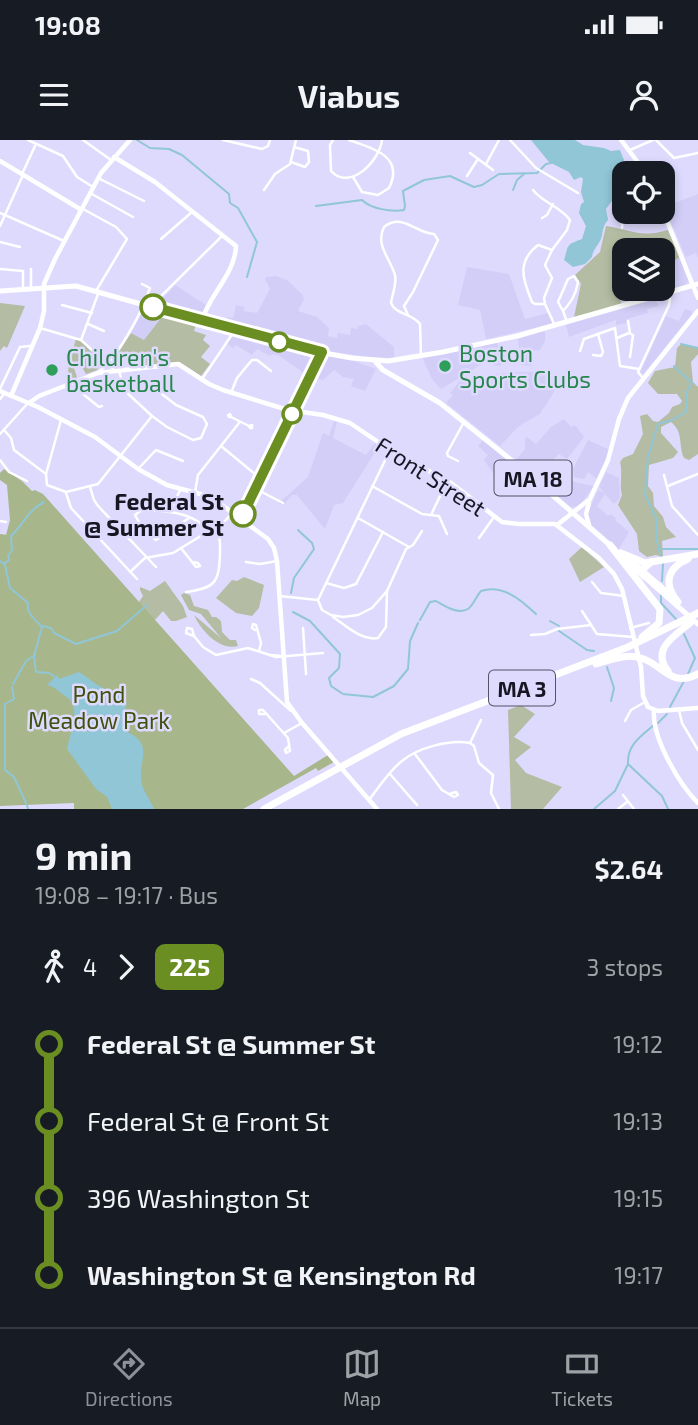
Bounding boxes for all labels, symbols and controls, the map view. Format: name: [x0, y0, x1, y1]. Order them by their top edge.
text: 19:08: [35, 9, 101, 40]
icon: menu: [35, 76, 73, 114]
text: Viabus: [298, 76, 400, 114]
icon: person: [625, 76, 663, 114]
map controls: [612, 161, 675, 301]
button: locate: [612, 161, 675, 224]
button: layers: [612, 238, 675, 301]
unlabelled marker: [140, 294, 166, 320]
unlabelled marker: [269, 332, 289, 352]
place label: Boston Sports Clubs: [459, 339, 591, 393]
place label: Children's basketball: [66, 343, 175, 397]
marker: Boston Sports Clubs: [437, 358, 453, 374]
marker: Children's basketball: [44, 362, 60, 378]
unlabelled marker: [282, 404, 302, 424]
street label: Front Street: [371, 430, 491, 522]
road number: MA 18: [494, 460, 572, 496]
place label: Federal St @ Summer St: [84, 487, 224, 541]
marker: Federal St @ Summer St: [230, 501, 256, 527]
road number: MA 3: [489, 670, 555, 706]
park label: Pond Meadow Park: [28, 680, 170, 734]
text: 9 min: [35, 832, 132, 878]
text: $2.64: [595, 853, 663, 884]
text: 19:08 – 19:17 · Bus: [35, 881, 218, 909]
icon: walk: [35, 948, 73, 986]
icon: forward: [107, 948, 145, 986]
text: 225: [169, 952, 210, 981]
text: 4: [83, 953, 97, 981]
text: 3 stops: [587, 953, 663, 981]
text: Federal St @ Summer St: [87, 1028, 375, 1059]
text: 19:12: [613, 1030, 663, 1058]
text: Federal St @ Front St: [87, 1105, 329, 1136]
text: 19:13: [613, 1107, 663, 1135]
text: 396 Washington St: [87, 1182, 310, 1213]
text: 19:15: [614, 1184, 663, 1212]
text: Washington St @ Kensington Rd: [87, 1259, 476, 1290]
text: 19:17: [614, 1261, 663, 1289]
tab: Directions: [85, 1345, 173, 1410]
tab: Map: [343, 1345, 381, 1410]
tab: Tickets: [551, 1345, 613, 1410]

